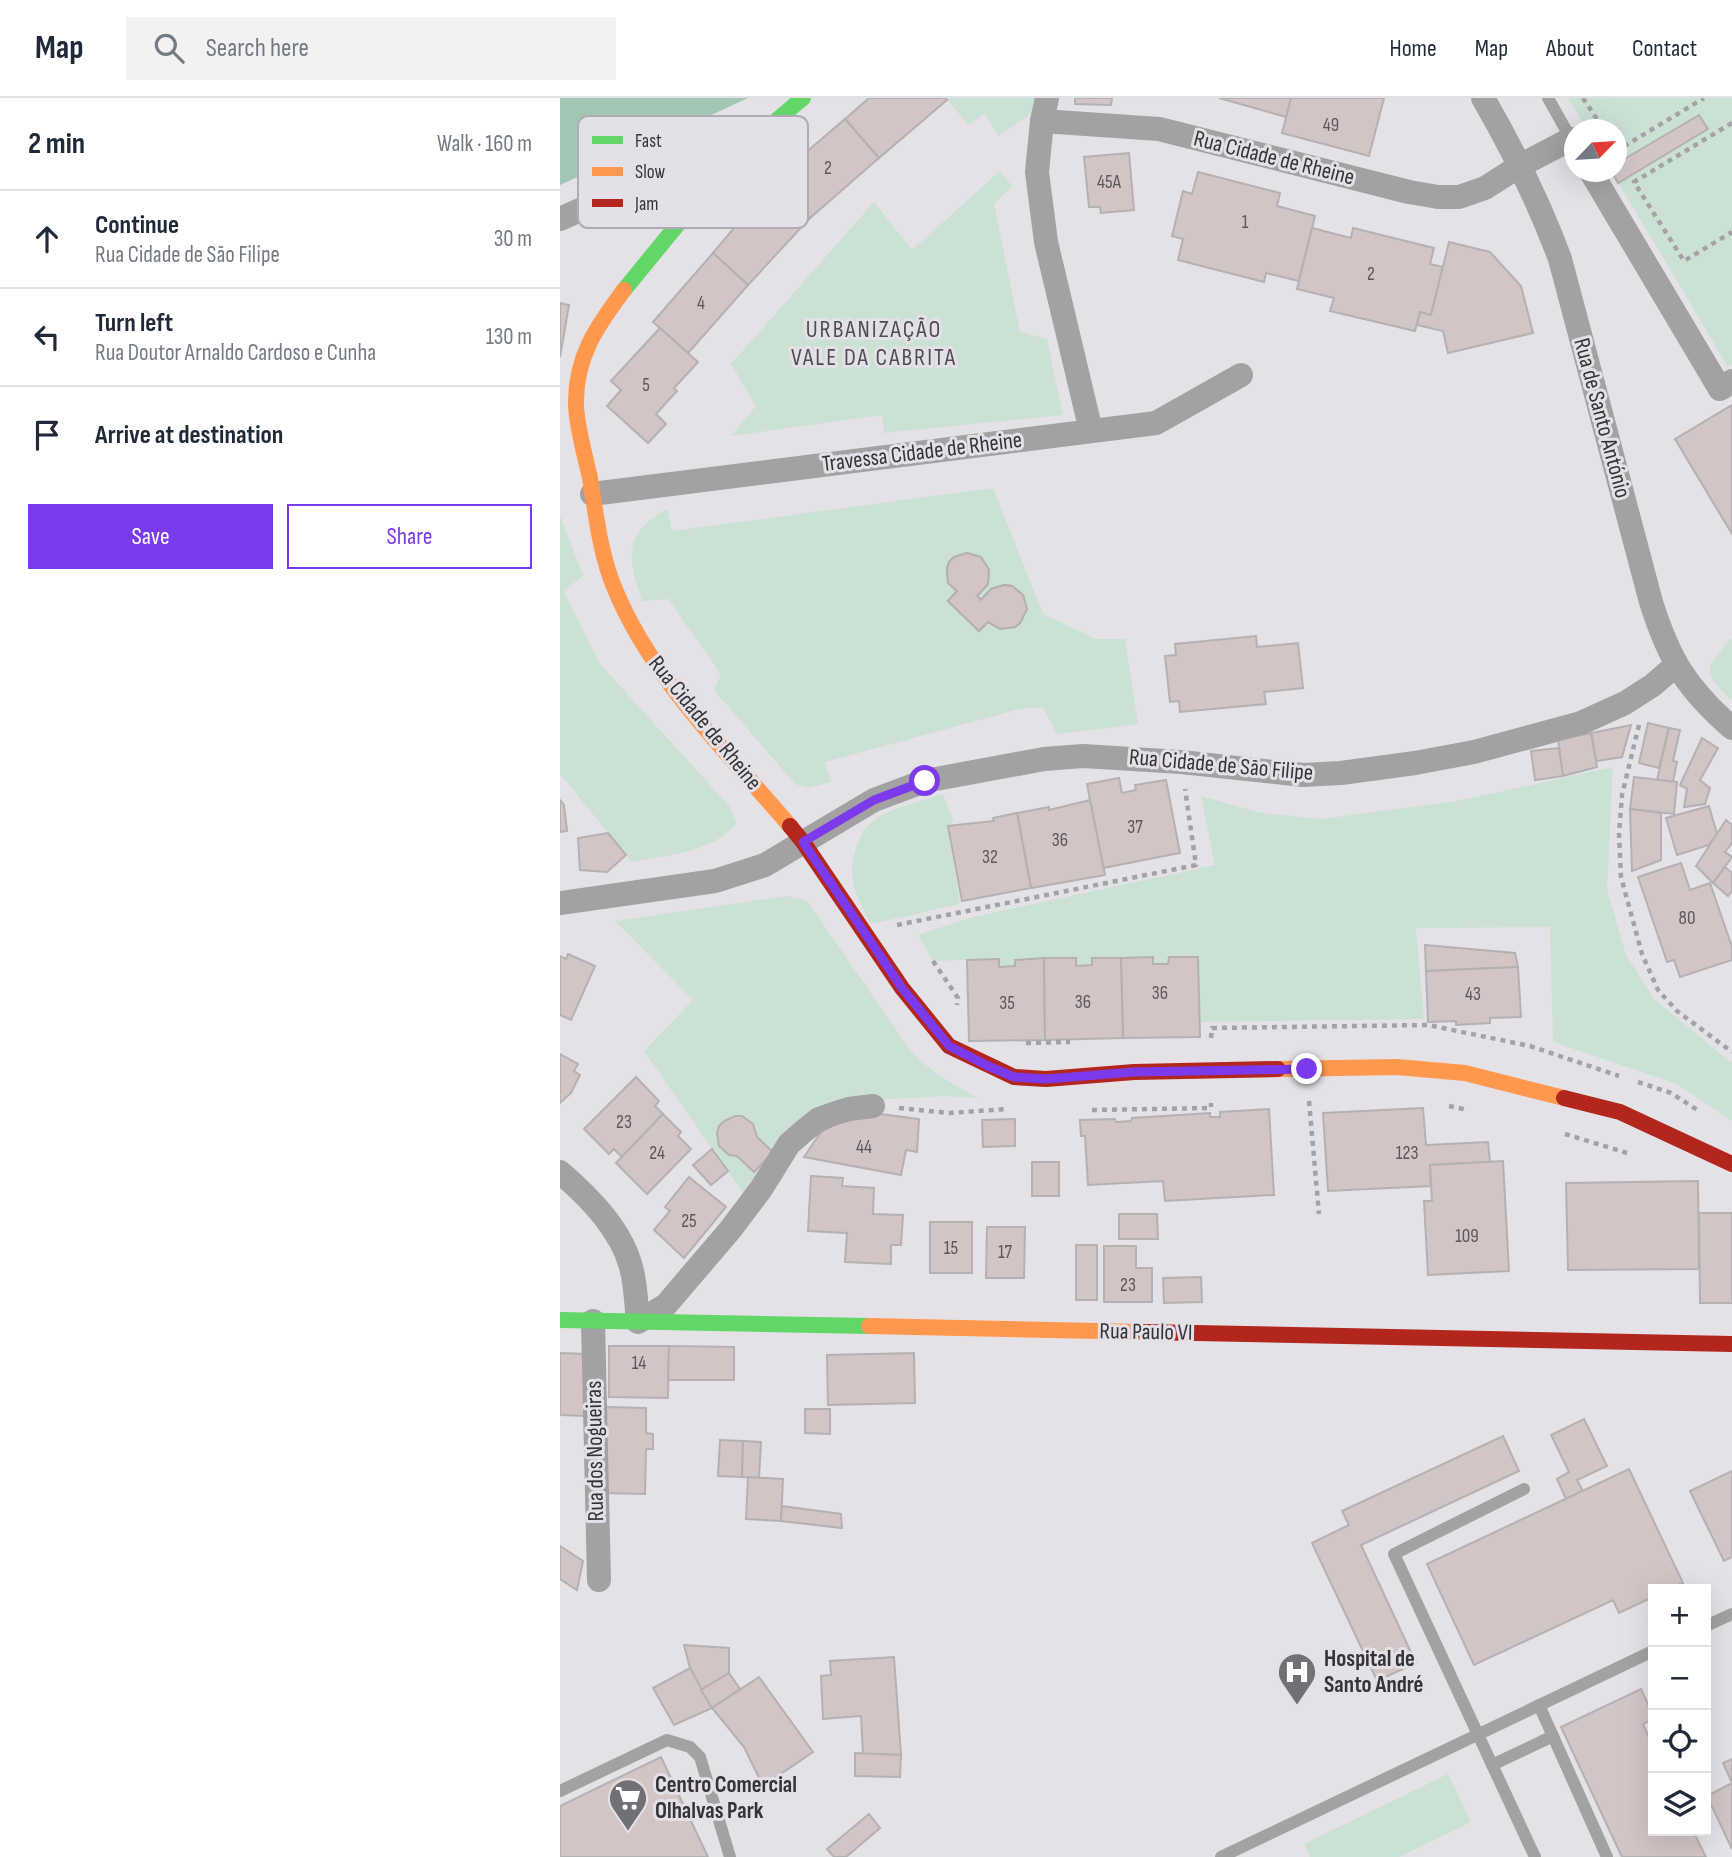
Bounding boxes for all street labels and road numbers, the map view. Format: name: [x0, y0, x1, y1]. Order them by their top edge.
street label: Rua Cidade de Rheine: [1191, 124, 1357, 192]
street label: Rua de Santo António: [1567, 335, 1637, 501]
street label: Travessa Cidade de Rheine: [820, 426, 1024, 478]
street label: Rua Cidade de Rheine: [642, 650, 768, 796]
street label: Rua Cidade de São Filipe: [1128, 743, 1314, 787]
street label: Rua Paulo VI: [1099, 1317, 1193, 1347]
street label: Rua dos Nogueiras: [580, 1380, 610, 1522]

